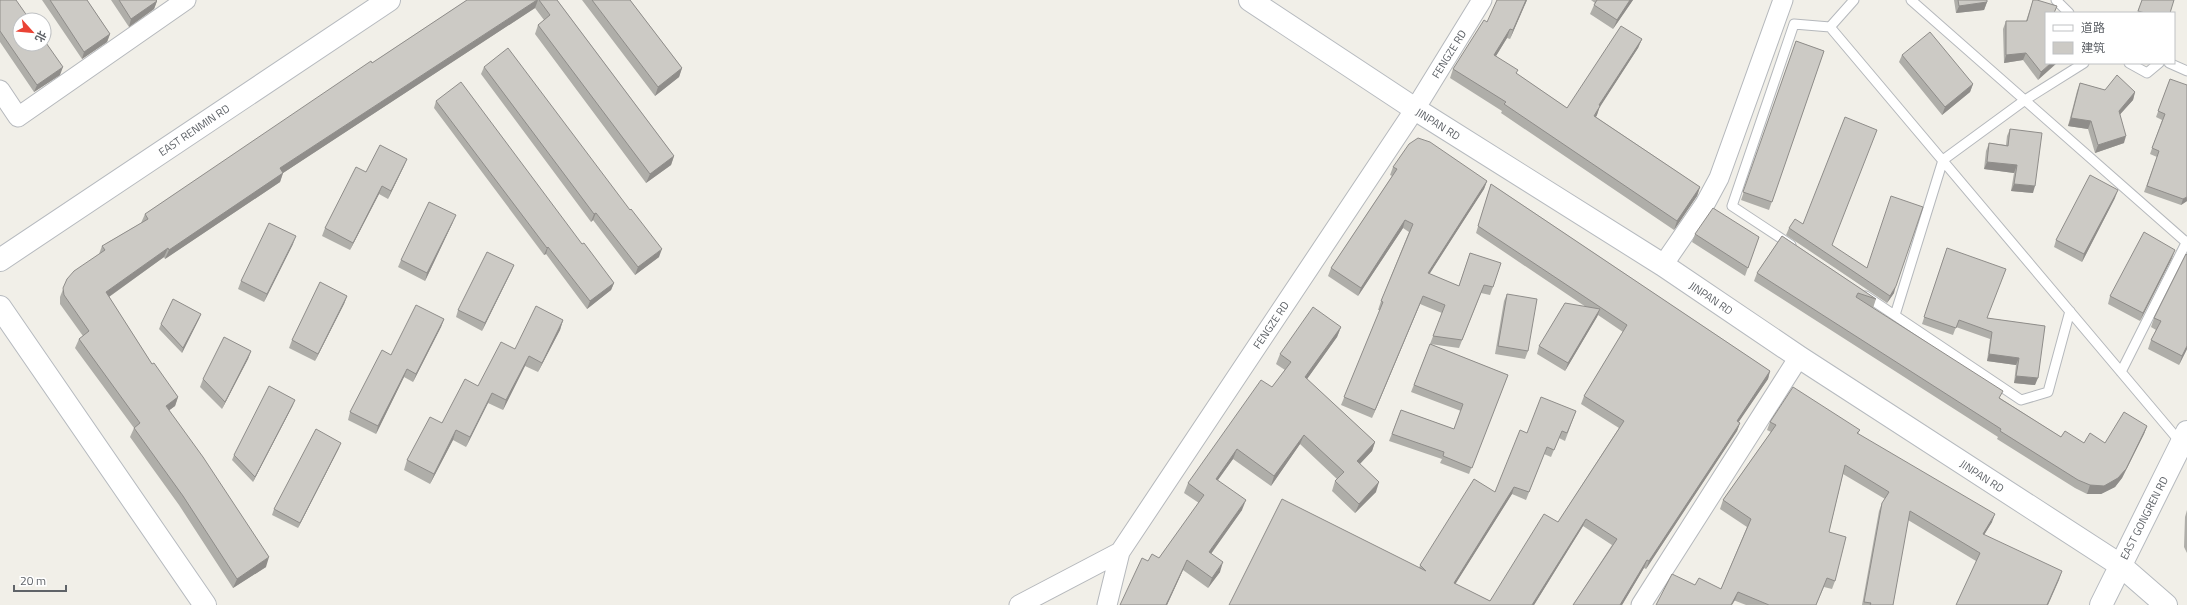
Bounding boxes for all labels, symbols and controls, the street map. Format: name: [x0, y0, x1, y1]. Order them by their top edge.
north arrow: [12, 12, 52, 52]
legend: [2045, 12, 2175, 64]
text: 道路: [2081, 18, 2105, 37]
street label: FENGZE RD: [1428, 27, 1470, 81]
text: 北: [31, 28, 51, 45]
text: 建筑: [2081, 38, 2105, 57]
street label: EAST RENMIN RD: [155, 100, 233, 160]
street label: JINPAN RD: [1413, 104, 1463, 144]
street label: JINPAN RD: [1686, 277, 1736, 319]
street label: FENGZE RD: [1249, 298, 1293, 352]
street label: JINPAN RD: [1957, 456, 2007, 496]
street label: EAST GONGREN RD: [2116, 474, 2172, 562]
scale bar: [14, 567, 66, 593]
text: 20 m: [20, 571, 46, 590]

